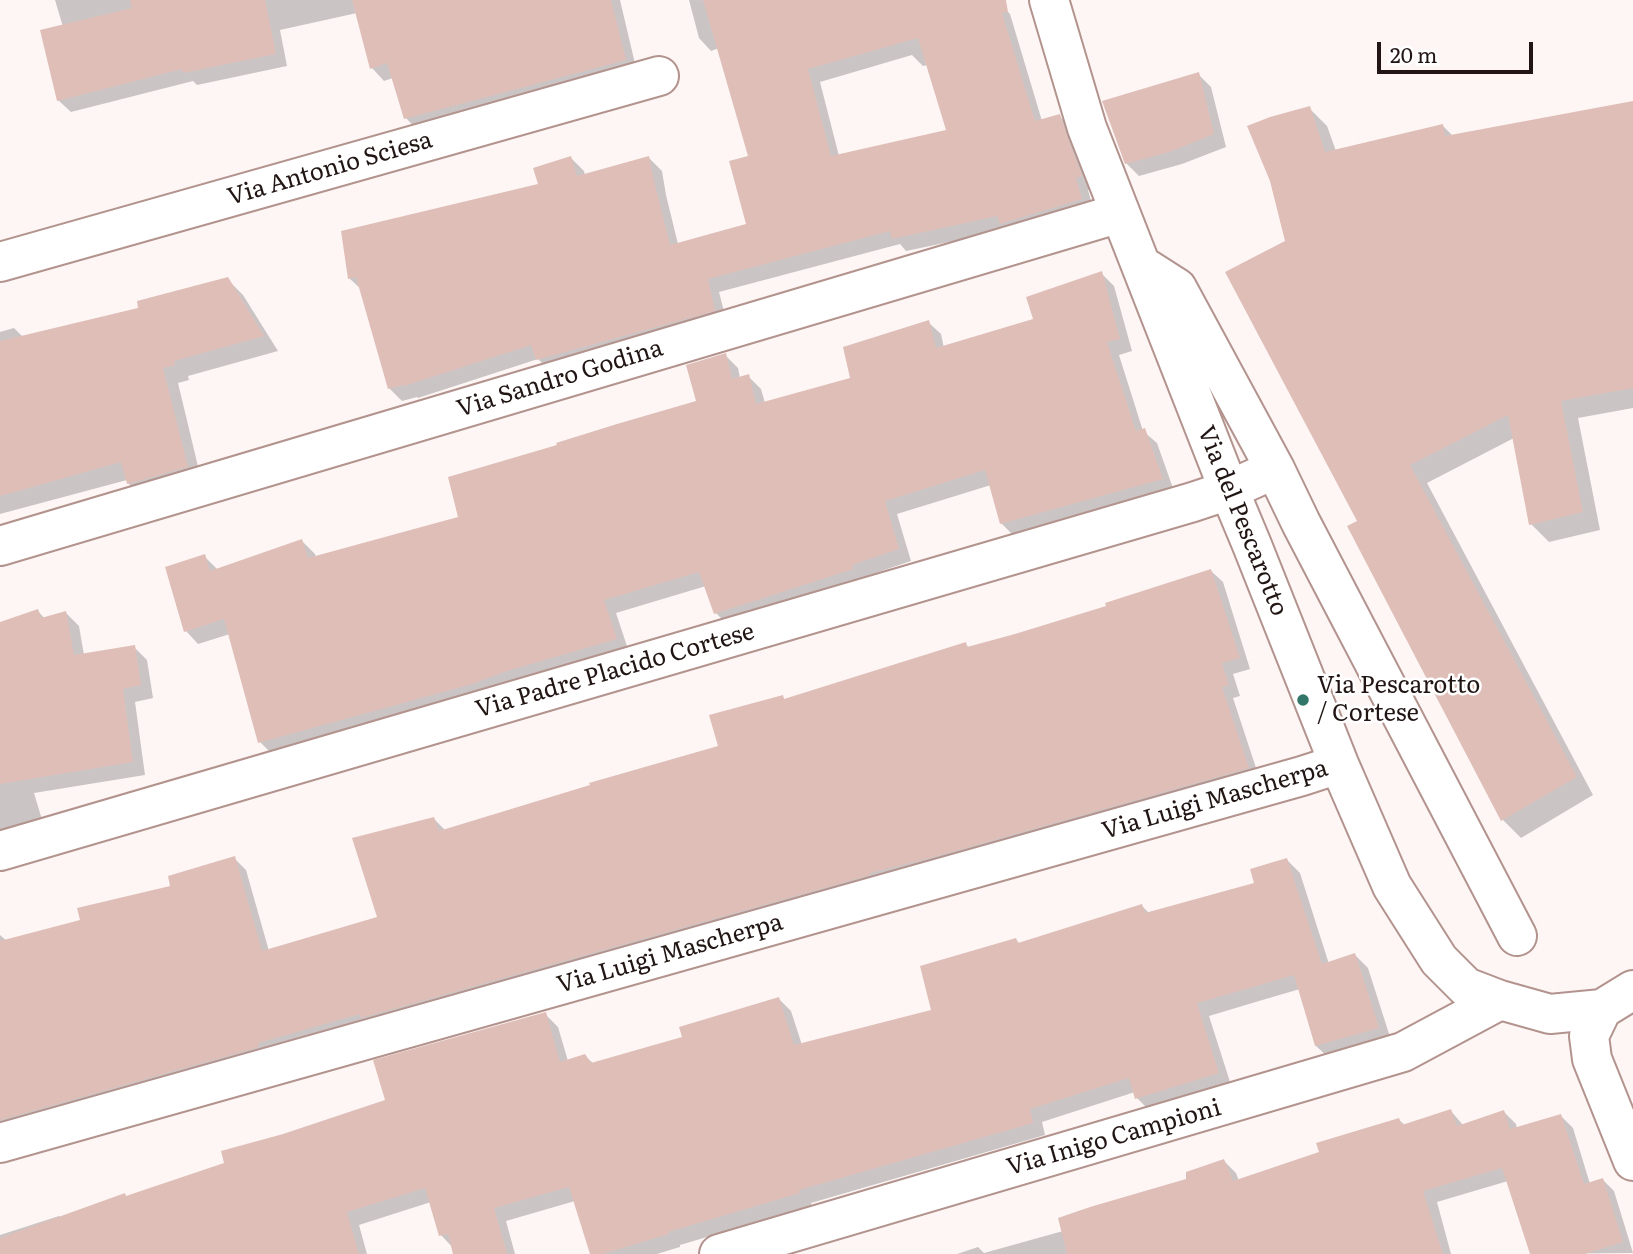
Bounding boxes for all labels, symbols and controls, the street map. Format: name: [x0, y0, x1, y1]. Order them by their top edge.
scale bar: [1381, 28, 1537, 72]
text: 20 m: [1390, 38, 1437, 69]
street label: Via Antonio Sciesa: [224, 126, 436, 212]
street label: Via Sandro Godina: [454, 334, 666, 424]
street label: Via del Pescarotto: [1191, 422, 1293, 620]
street label: Via Padre Placido Cortese: [472, 617, 758, 725]
place label: Via Pescarotto / Cortese: [1317, 672, 1480, 728]
marker: Via Pescarotto / Cortese: [1295, 692, 1311, 708]
street label: Via Luigi Mascherpa: [1099, 754, 1331, 846]
street label: Via Luigi Mascherpa: [554, 908, 786, 1000]
street label: Via Inigo Campioni: [1004, 1094, 1224, 1182]

